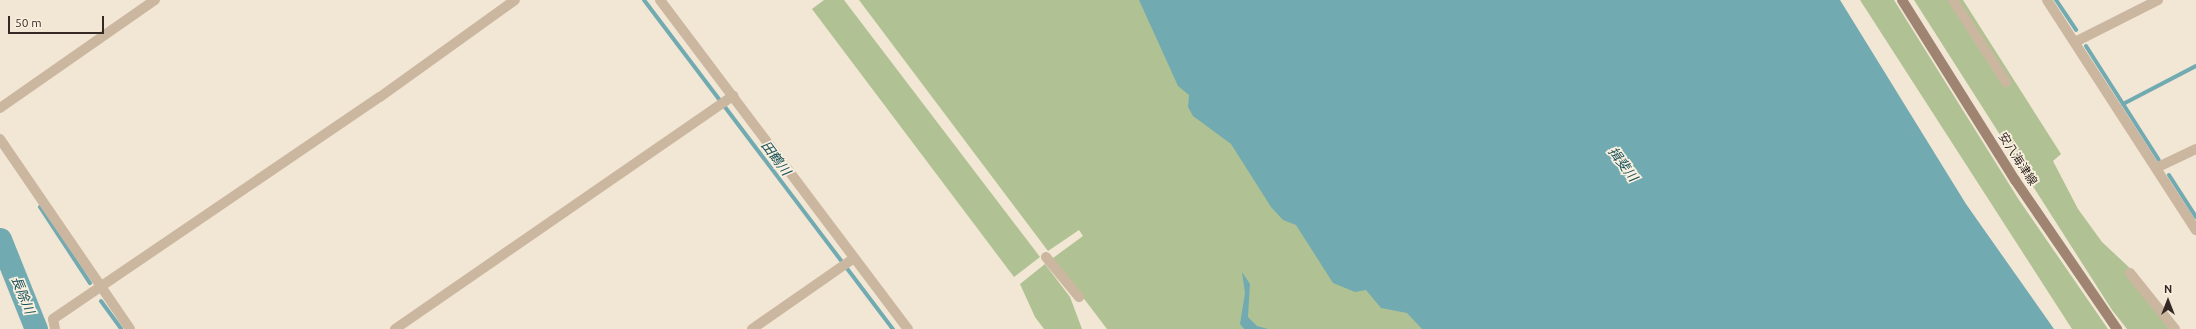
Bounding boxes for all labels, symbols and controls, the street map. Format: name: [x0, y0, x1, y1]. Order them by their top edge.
scale bar: [10, 8, 106, 34]
text: 50 m: [15, 16, 42, 29]
street label: 安八海津線: [1996, 130, 2040, 188]
water label: 田鶴川: [758, 138, 794, 178]
water label: 揖斐川: [1605, 144, 1641, 184]
water label: 長除川: [8, 274, 38, 316]
north arrow: [2148, 281, 2188, 321]
text: N: [2164, 283, 2172, 295]

